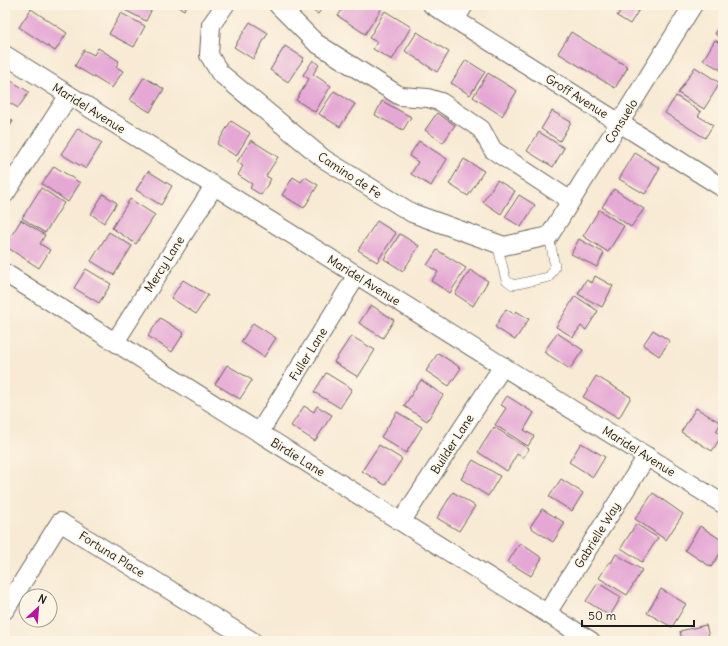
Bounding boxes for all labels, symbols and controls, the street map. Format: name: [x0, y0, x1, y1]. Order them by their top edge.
street label: Groff Avenue: [543, 71, 611, 121]
street label: Maridel Avenue: [50, 80, 128, 136]
street label: Consuelo: [601, 96, 641, 146]
street label: Camino de Fe: [315, 149, 385, 201]
street label: Mercy Lane: [141, 233, 187, 295]
street label: Maridel Avenue: [325, 252, 403, 308]
street label: Fuller Lane: [286, 325, 330, 383]
street label: Builder Lane: [427, 411, 477, 477]
street label: Maridel Avenue: [600, 423, 678, 479]
street label: Birdie Lane: [268, 434, 328, 480]
street label: Gabrielle Way: [571, 499, 623, 571]
street label: Fortuna Place: [76, 528, 148, 580]
north arrow: [18, 588, 58, 628]
text: N: [36, 591, 49, 607]
scale bar: [582, 602, 694, 628]
text: 50 m: [588, 608, 617, 623]

